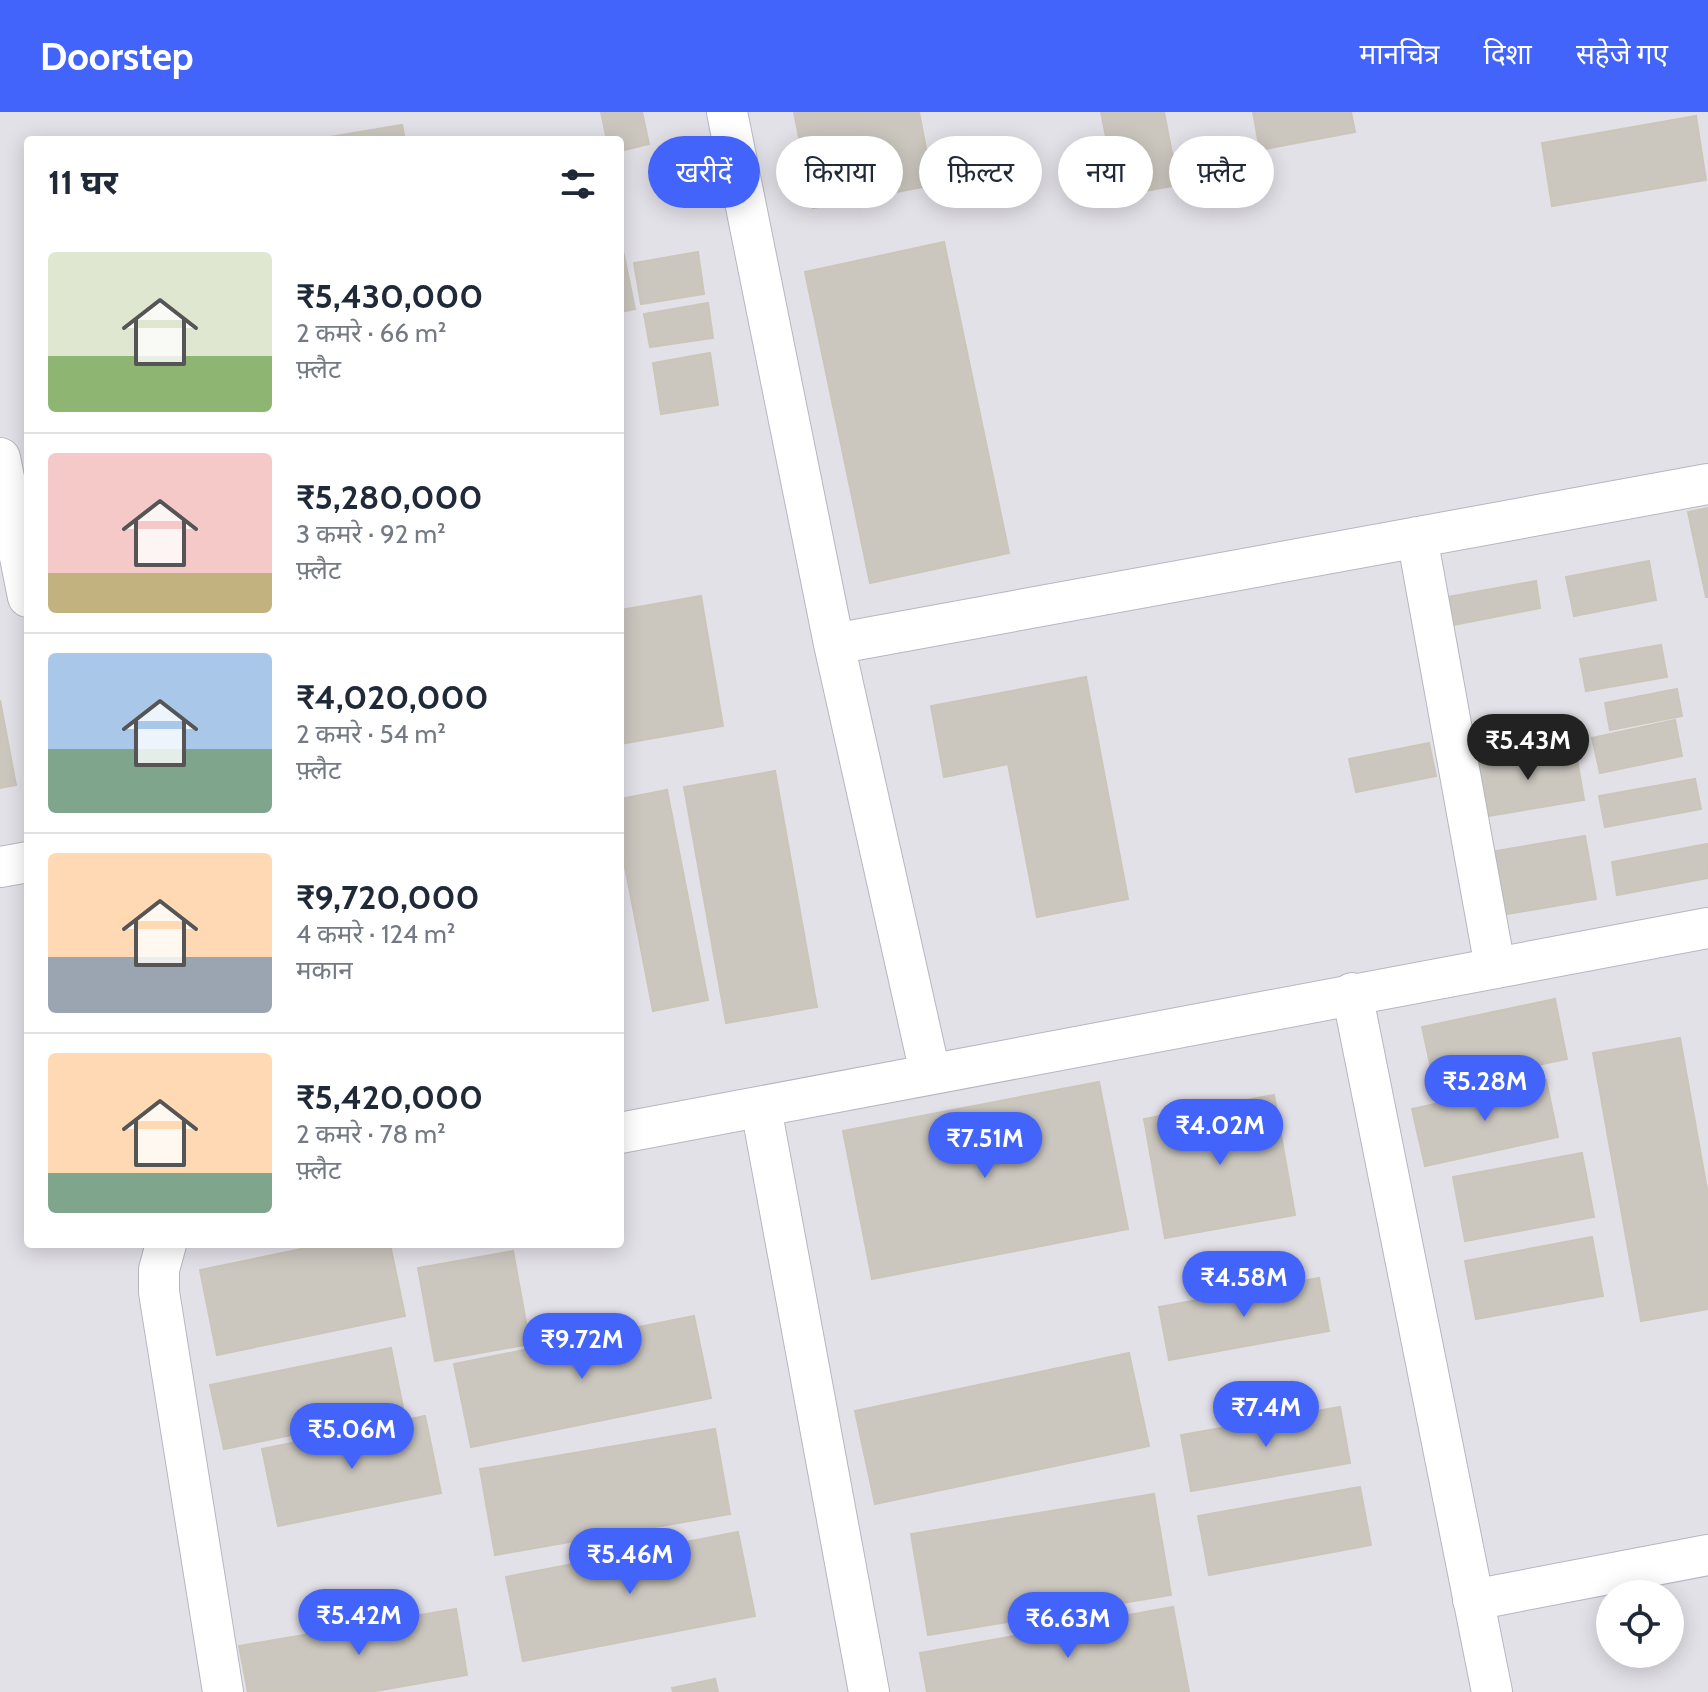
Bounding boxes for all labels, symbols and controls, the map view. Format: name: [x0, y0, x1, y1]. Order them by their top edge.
text: Doorstep: [40, 33, 193, 80]
text: मानचित्र: [1359, 37, 1439, 71]
text: दिशा: [1483, 37, 1532, 71]
text: सहेजे गए: [1576, 37, 1668, 71]
chip: खरीदें: [648, 136, 760, 208]
chip: किराया: [776, 136, 903, 208]
chip: फ़िल्टर: [919, 136, 1042, 208]
chip: नया: [1058, 136, 1153, 208]
chip: फ़्लैट: [1169, 136, 1274, 208]
text: 11 घर: [48, 161, 118, 203]
icon: filters: [556, 162, 600, 206]
text: ₹5,430,000: [296, 275, 483, 317]
icon: home: [112, 284, 208, 380]
text: 2 कमरे · 66 m²: [296, 317, 446, 349]
text: फ़्लैट: [296, 353, 341, 385]
text: ₹5,280,000: [296, 476, 482, 518]
icon: home: [112, 485, 208, 581]
text: 3 कमरे · 92 m²: [296, 518, 446, 550]
text: फ़्लैट: [296, 554, 341, 586]
text: ₹4,020,000: [296, 676, 488, 718]
icon: home: [112, 685, 208, 781]
pin: ₹5.43M: [1463, 714, 1593, 782]
text: 2 कमरे · 54 m²: [296, 718, 446, 750]
text: ₹5.43M: [1485, 724, 1571, 756]
text: फ़्लैट: [296, 754, 341, 786]
text: ₹9,720,000: [296, 876, 480, 918]
icon: home: [112, 885, 208, 981]
text: 4 कमरे · 124 m²: [296, 918, 455, 950]
text: मकान: [296, 954, 353, 986]
pin: ₹5.28M: [1420, 1055, 1550, 1123]
text: ₹5.28M: [1442, 1065, 1528, 1097]
text: ₹5,420,000: [296, 1076, 483, 1118]
icon: home: [112, 1085, 208, 1181]
pin: ₹4.02M: [1155, 1099, 1285, 1167]
text: ₹4.02M: [1175, 1109, 1265, 1141]
pin: ₹7.51M: [920, 1112, 1050, 1180]
text: 2 कमरे · 78 m²: [296, 1118, 446, 1150]
text: ₹7.51M: [946, 1122, 1024, 1154]
text: फ़्लैट: [296, 1154, 341, 1186]
pin: ₹4.58M: [1179, 1251, 1309, 1319]
text: ₹4.58M: [1200, 1261, 1288, 1293]
pin: ₹9.72M: [517, 1313, 647, 1381]
text: ₹9.72M: [541, 1323, 623, 1355]
pin: ₹7.4M: [1210, 1381, 1322, 1449]
text: ₹7.4M: [1231, 1391, 1301, 1423]
pin: ₹5.06M: [287, 1403, 417, 1471]
text: ₹5.06M: [308, 1413, 396, 1445]
pin: ₹5.46M: [565, 1528, 695, 1596]
text: ₹5.46M: [587, 1538, 673, 1570]
map controls: [1596, 1580, 1684, 1668]
button: locate: [1596, 1580, 1684, 1668]
pin: ₹5.42M: [294, 1589, 424, 1657]
pin: ₹6.63M: [1003, 1592, 1133, 1660]
text: ₹5.42M: [316, 1599, 402, 1631]
text: ₹6.63M: [1026, 1602, 1110, 1634]

